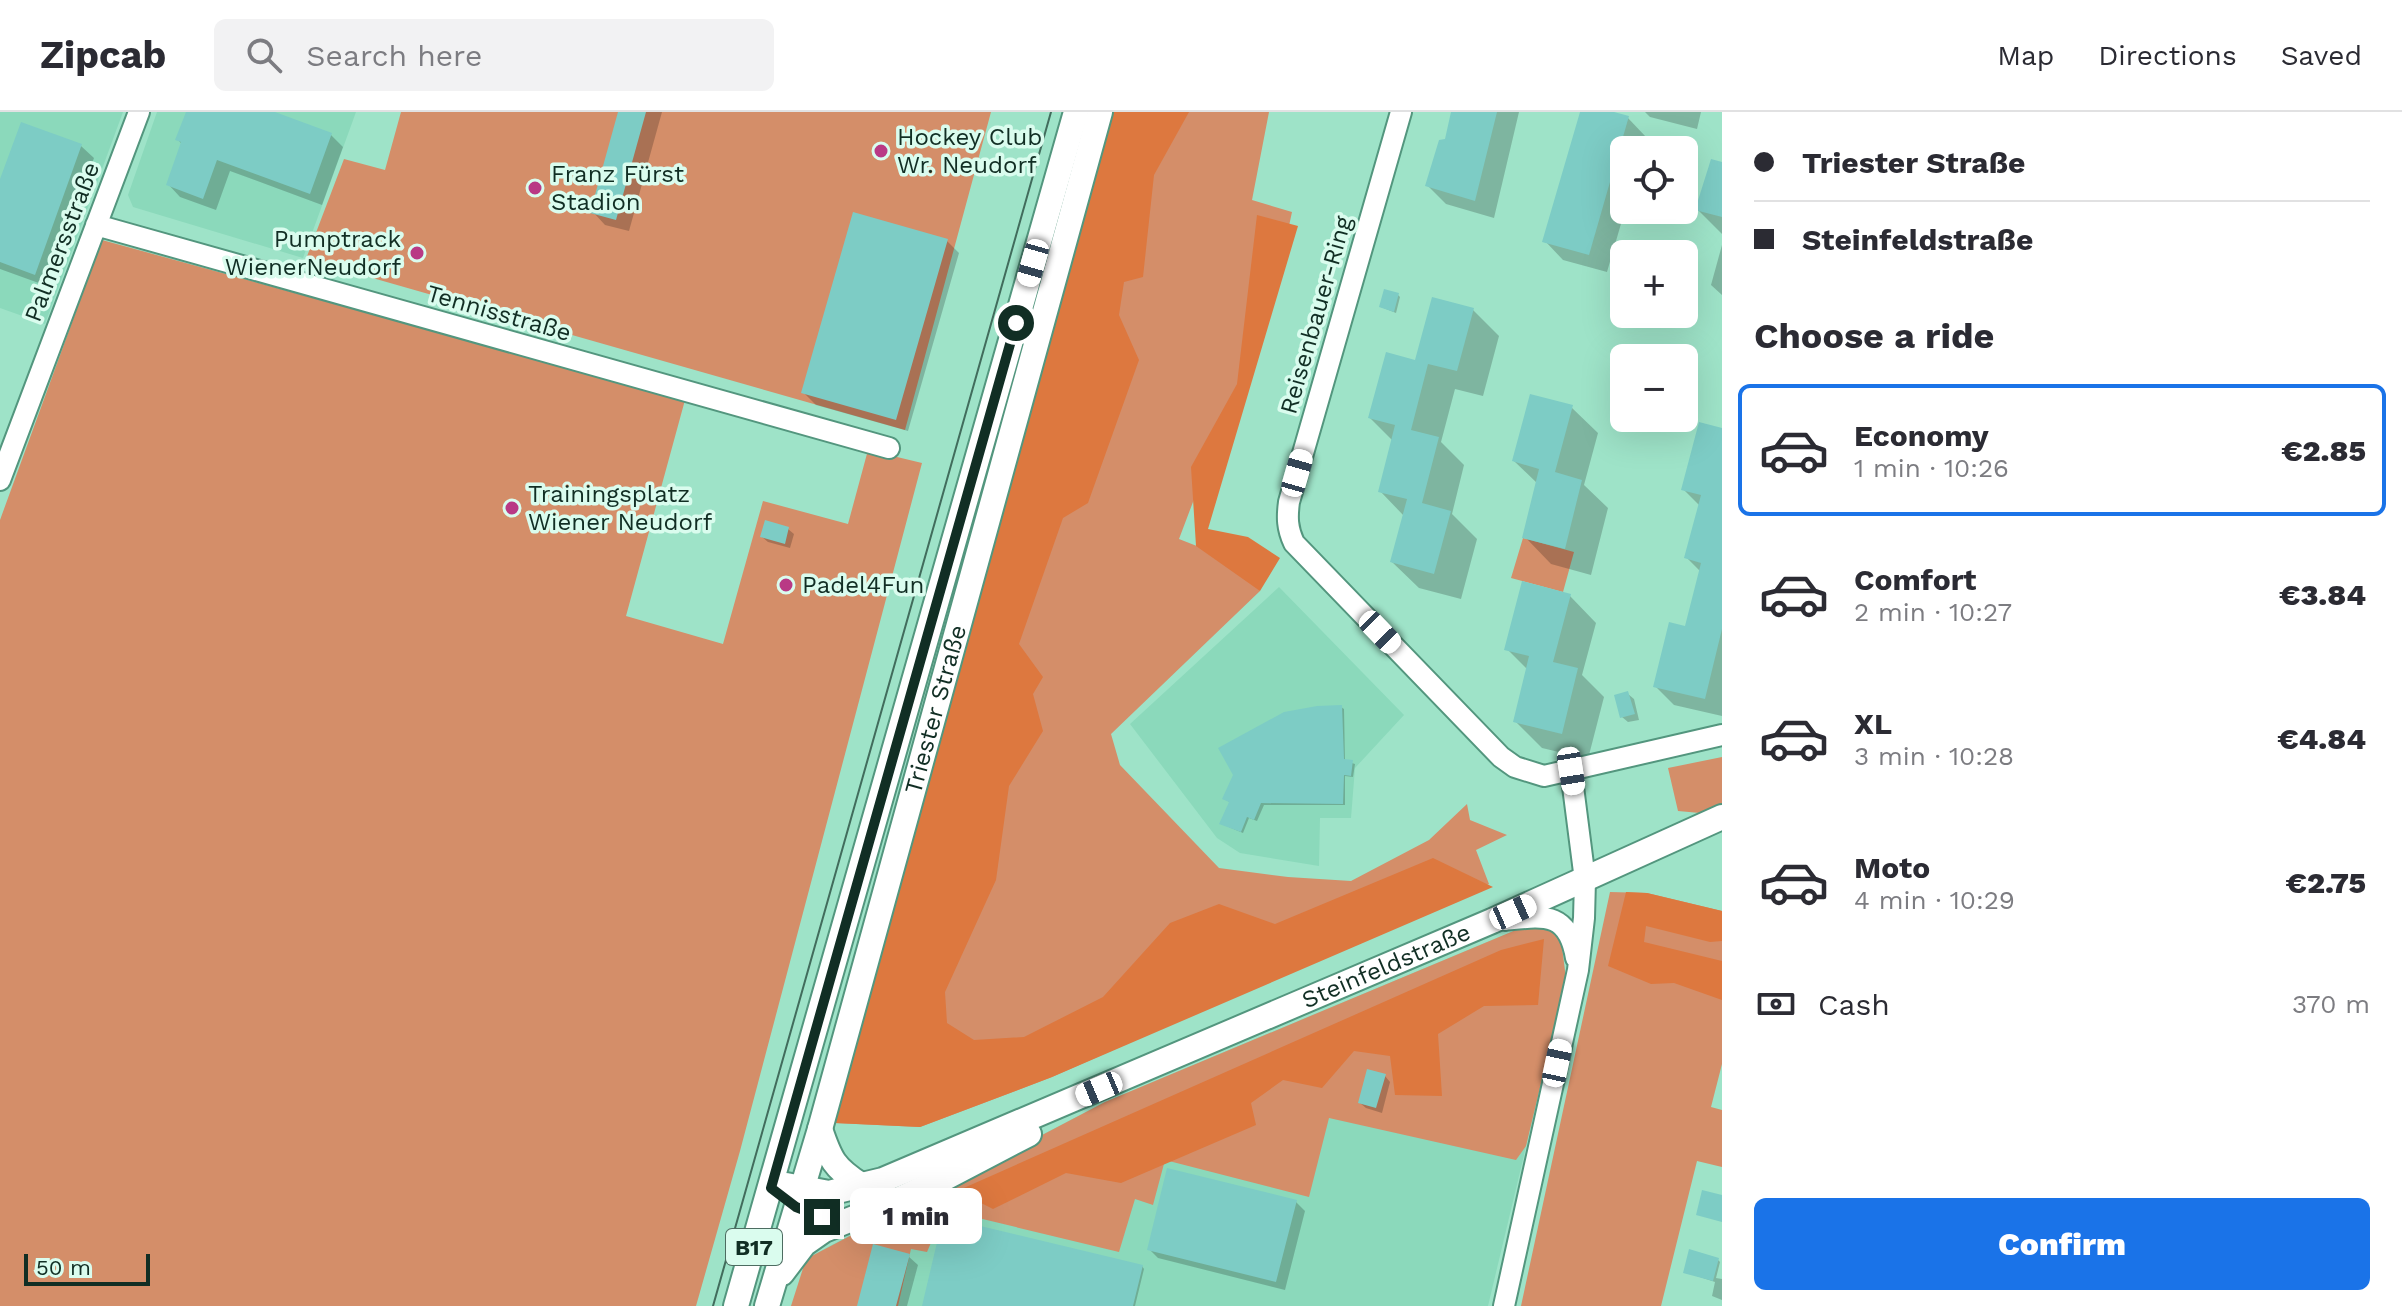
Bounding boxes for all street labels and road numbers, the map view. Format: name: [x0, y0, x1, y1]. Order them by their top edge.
street label: Palmersstraße: [19, 158, 105, 326]
street label: Reisenbauer-Ring: [1274, 213, 1358, 417]
street label: Tennisstraße: [424, 279, 574, 347]
street label: Triester Straße: [899, 622, 972, 797]
street label: Steinfeldstraße: [1298, 918, 1475, 1014]
road number: B17: [726, 1229, 782, 1265]

